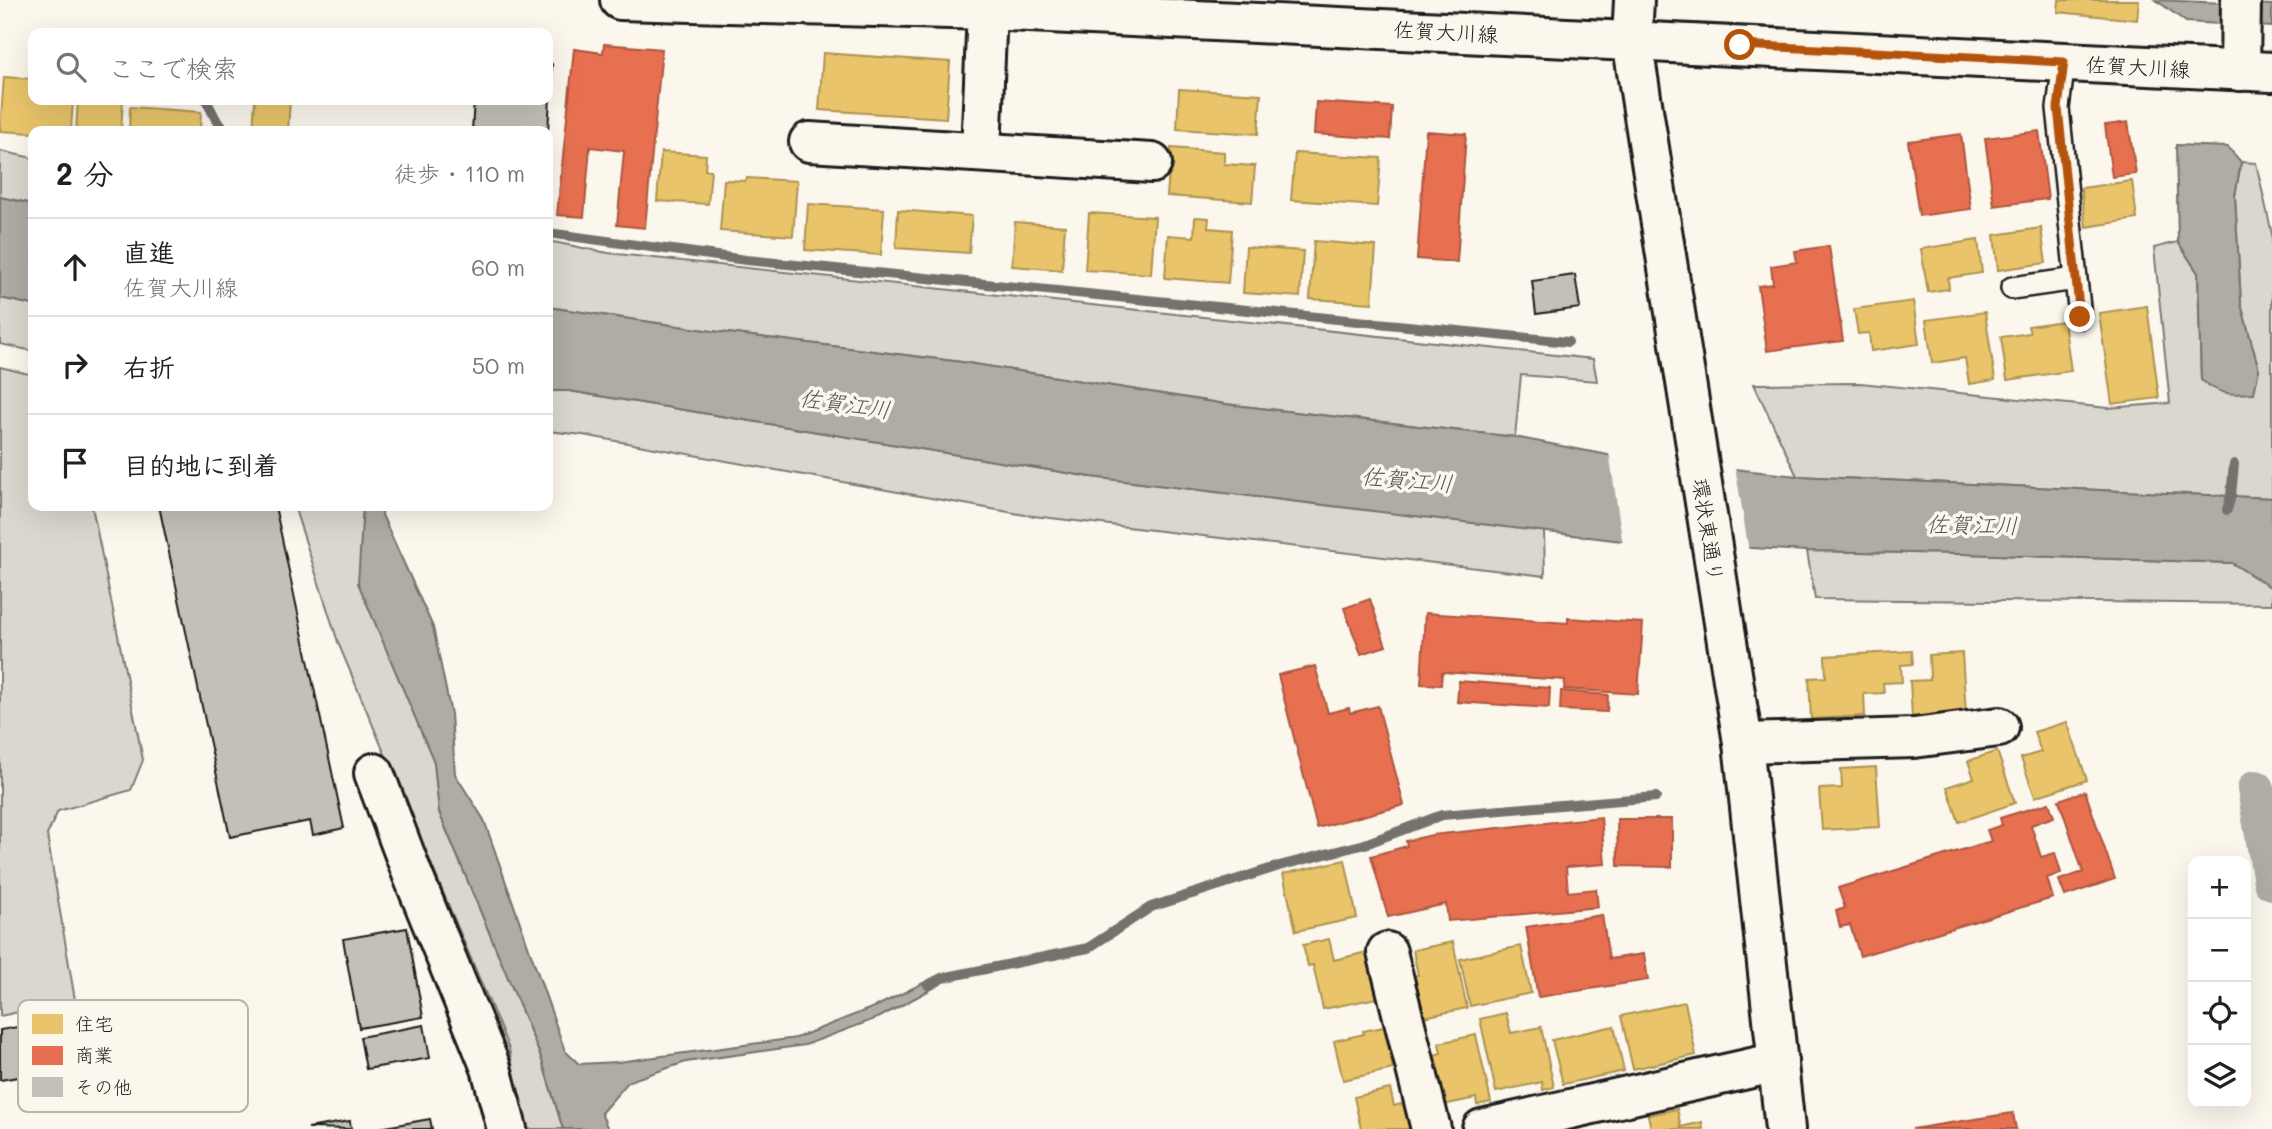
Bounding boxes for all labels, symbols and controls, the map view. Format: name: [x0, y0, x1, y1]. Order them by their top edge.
street label: 佐賀大川線: [1393, 15, 1499, 47]
search box: [28, 28, 553, 105]
route start: [1724, 29, 1755, 60]
icon: search: [52, 48, 90, 86]
street label: 佐賀大川線: [2085, 50, 2191, 82]
text: ここで検索: [108, 51, 238, 85]
text: 2 分: [56, 153, 114, 193]
text: 徒歩 · 110 m: [394, 158, 525, 188]
text: 直進: [123, 235, 175, 269]
icon: ahead: [56, 248, 94, 286]
text: 60 m: [471, 252, 525, 282]
text: 佐賀大川線: [123, 272, 238, 302]
route end: [2064, 301, 2095, 332]
icon: right: [56, 346, 94, 384]
text: 右折: [123, 350, 175, 384]
text: 50 m: [472, 350, 525, 380]
water label: 佐賀江川: [797, 382, 893, 424]
icon: arrive: [56, 444, 94, 482]
text: 目的地に到着: [123, 448, 279, 482]
water label: 佐賀江川: [1360, 460, 1454, 498]
street label: 環状東通り: [1687, 476, 1731, 584]
water label: 佐賀江川: [1926, 508, 2018, 540]
map controls: [2188, 856, 2251, 1108]
button: +: [2188, 856, 2251, 919]
button: −: [2188, 919, 2251, 982]
button: locate: [2188, 982, 2251, 1045]
legend: [18, 1000, 248, 1112]
text: 住宅: [75, 1011, 113, 1036]
text: 商業: [75, 1042, 113, 1067]
button: layers: [2188, 1045, 2251, 1108]
text: その他: [75, 1074, 132, 1099]

